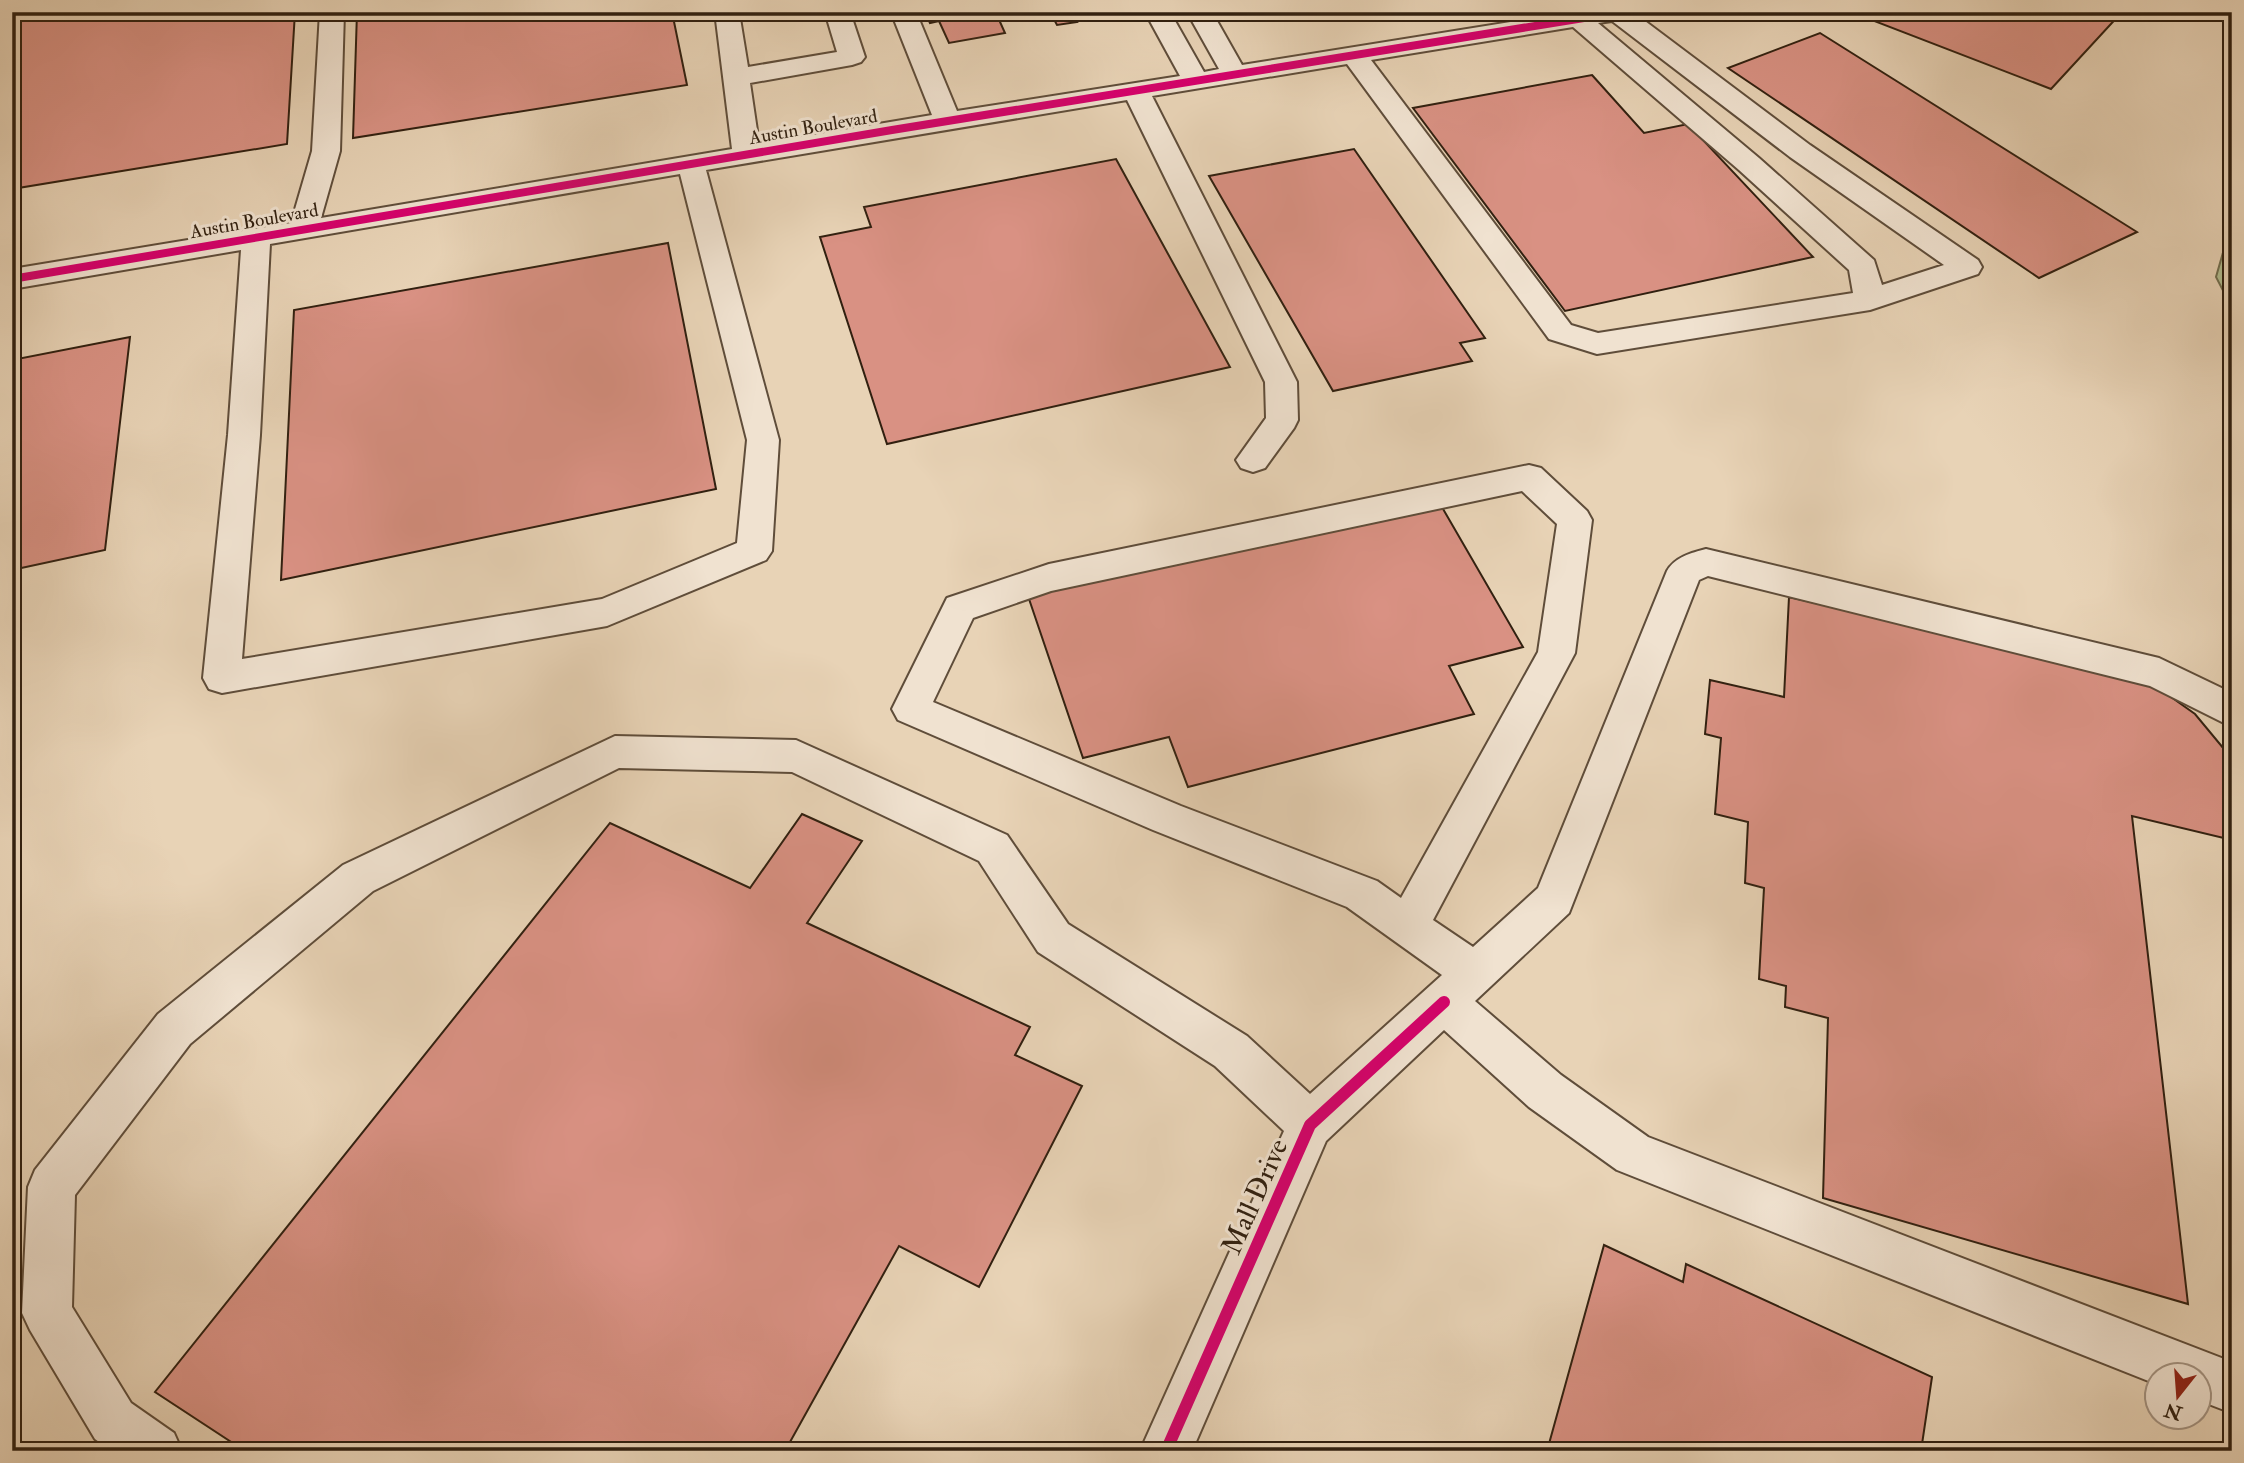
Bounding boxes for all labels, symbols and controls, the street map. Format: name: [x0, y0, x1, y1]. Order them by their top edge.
street label: Austin Boulevard: [746, 104, 880, 150]
street label: Austin Boulevard: [187, 198, 321, 244]
street label: Mall Drive: [1214, 1133, 1296, 1260]
north arrow: [2142, 1362, 2212, 1432]
text: N: [2161, 1397, 2186, 1426]

